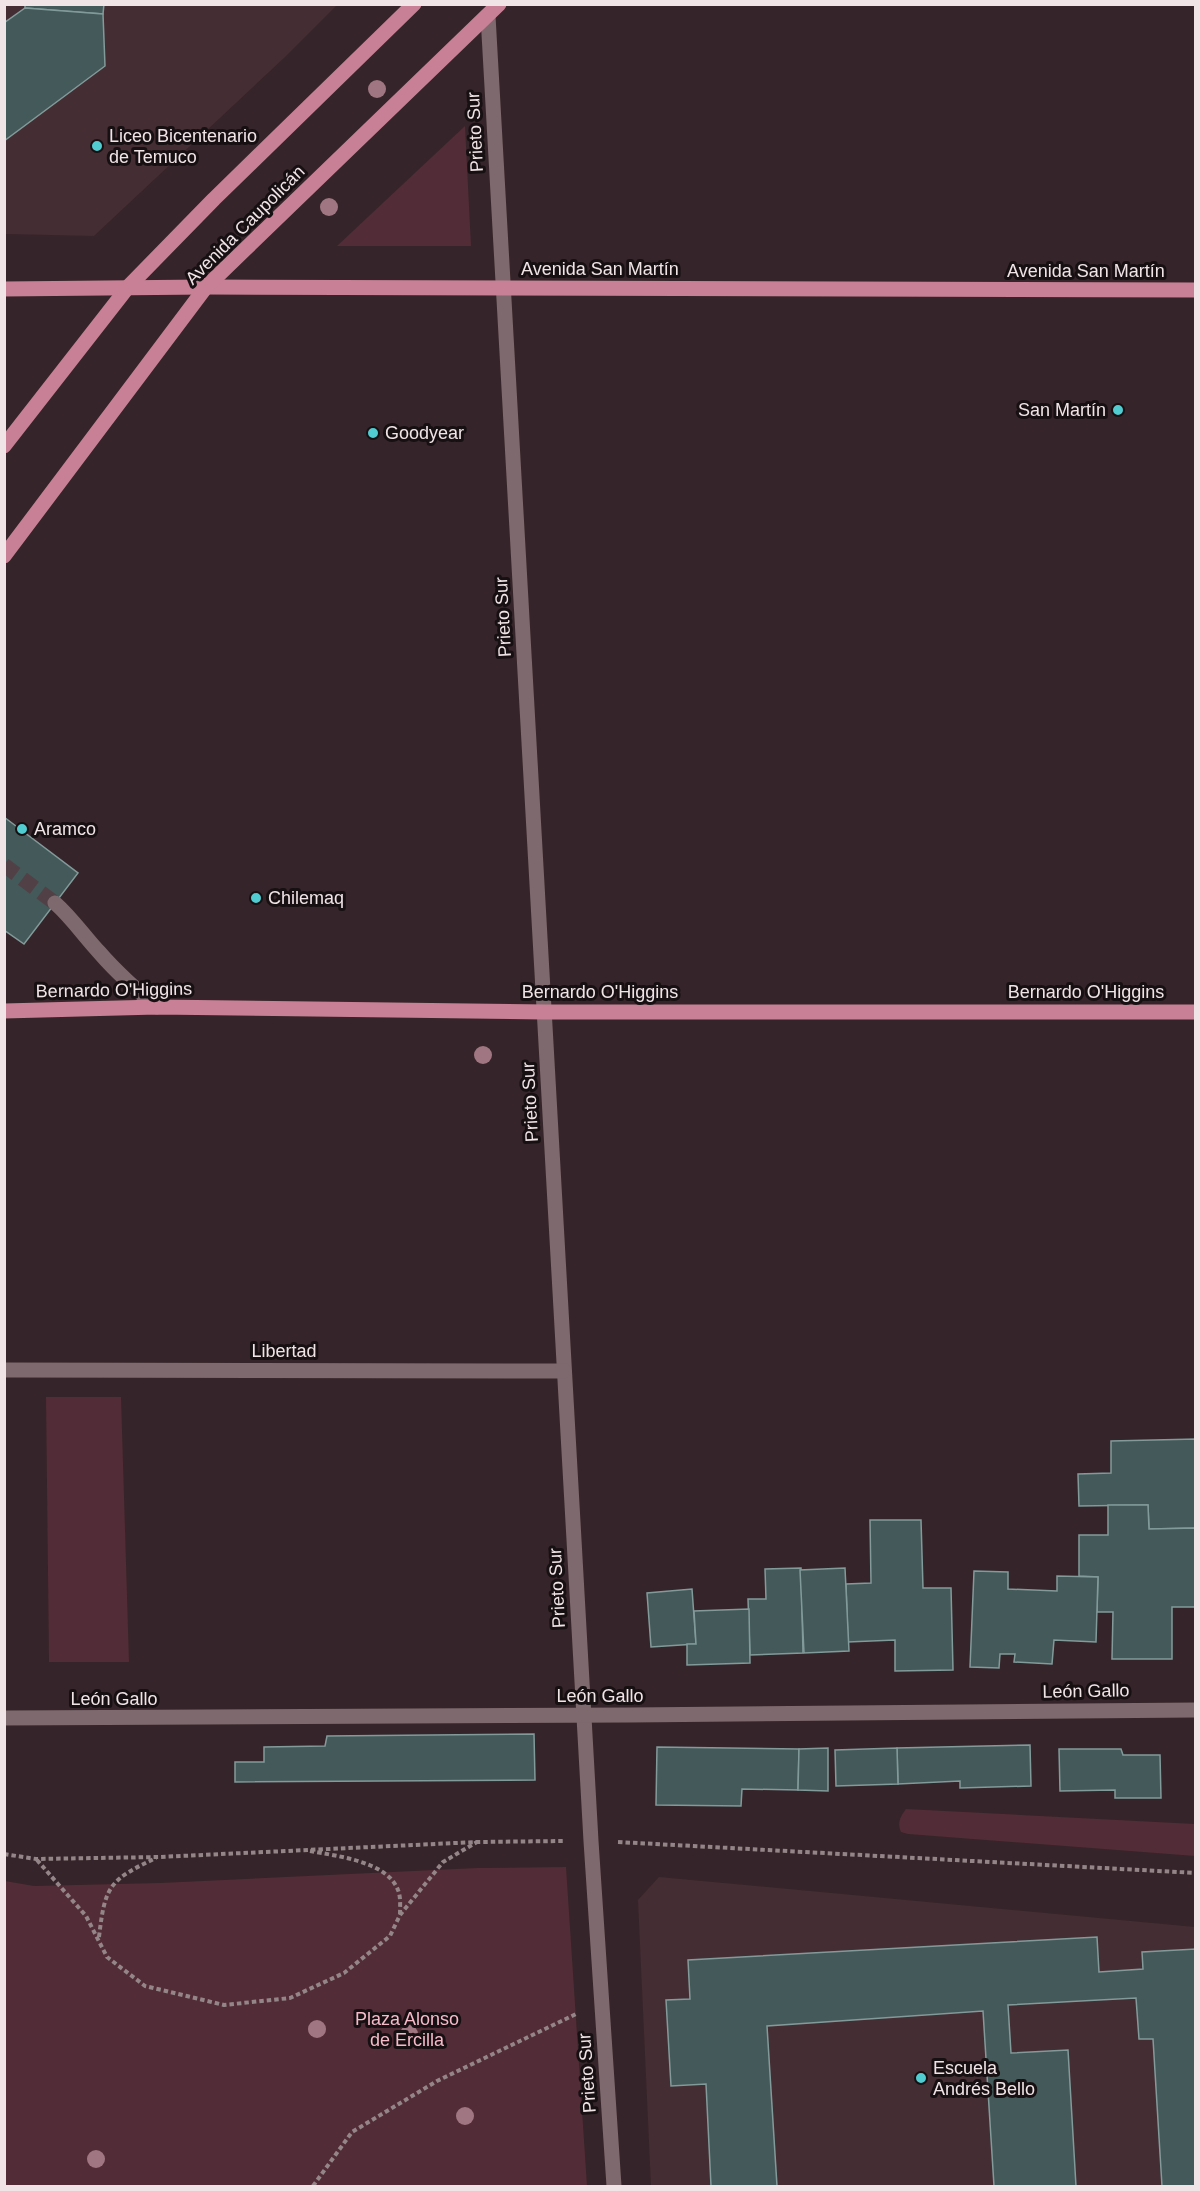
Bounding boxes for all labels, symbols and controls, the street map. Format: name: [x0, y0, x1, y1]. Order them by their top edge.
street label: Prieto Sur: [463, 92, 487, 172]
place label: Liceo Bicentenario de Temuco: [109, 126, 257, 167]
marker: Liceo Bicentenario de Temuco: [90, 139, 104, 153]
street label: Avenida Caupolicán: [181, 161, 309, 289]
street label: Avenida San Martín: [521, 259, 679, 279]
street label: Avenida San Martín: [1007, 261, 1165, 281]
place label: San Martín: [1018, 400, 1106, 420]
marker: San Martín: [1111, 403, 1125, 417]
place label: Goodyear: [385, 423, 464, 443]
marker: Goodyear: [366, 426, 380, 440]
street label: Prieto Sur: [491, 577, 515, 657]
place label: Aramco: [34, 819, 96, 839]
marker: Aramco: [15, 822, 29, 836]
place label: Chilemaq: [268, 888, 344, 908]
marker: Chilemaq: [249, 891, 263, 905]
street label: Bernardo O'Higgins: [36, 979, 192, 1001]
street label: Bernardo O'Higgins: [522, 982, 678, 1002]
street label: Bernardo O'Higgins: [1008, 982, 1164, 1002]
street label: Prieto Sur: [518, 1062, 542, 1142]
street label: Libertad: [251, 1341, 317, 1361]
street label: Prieto Sur: [545, 1548, 569, 1628]
street label: León Gallo: [1042, 1680, 1130, 1702]
street label: León Gallo: [556, 1686, 644, 1706]
street label: León Gallo: [70, 1689, 158, 1709]
park label: Plaza Alonso de Ercilla: [355, 2009, 459, 2050]
street label: Prieto Sur: [574, 2032, 600, 2114]
place label: Escuela Andrés Bello: [933, 2058, 1035, 2099]
marker: Escuela Andrés Bello: [914, 2071, 928, 2085]

